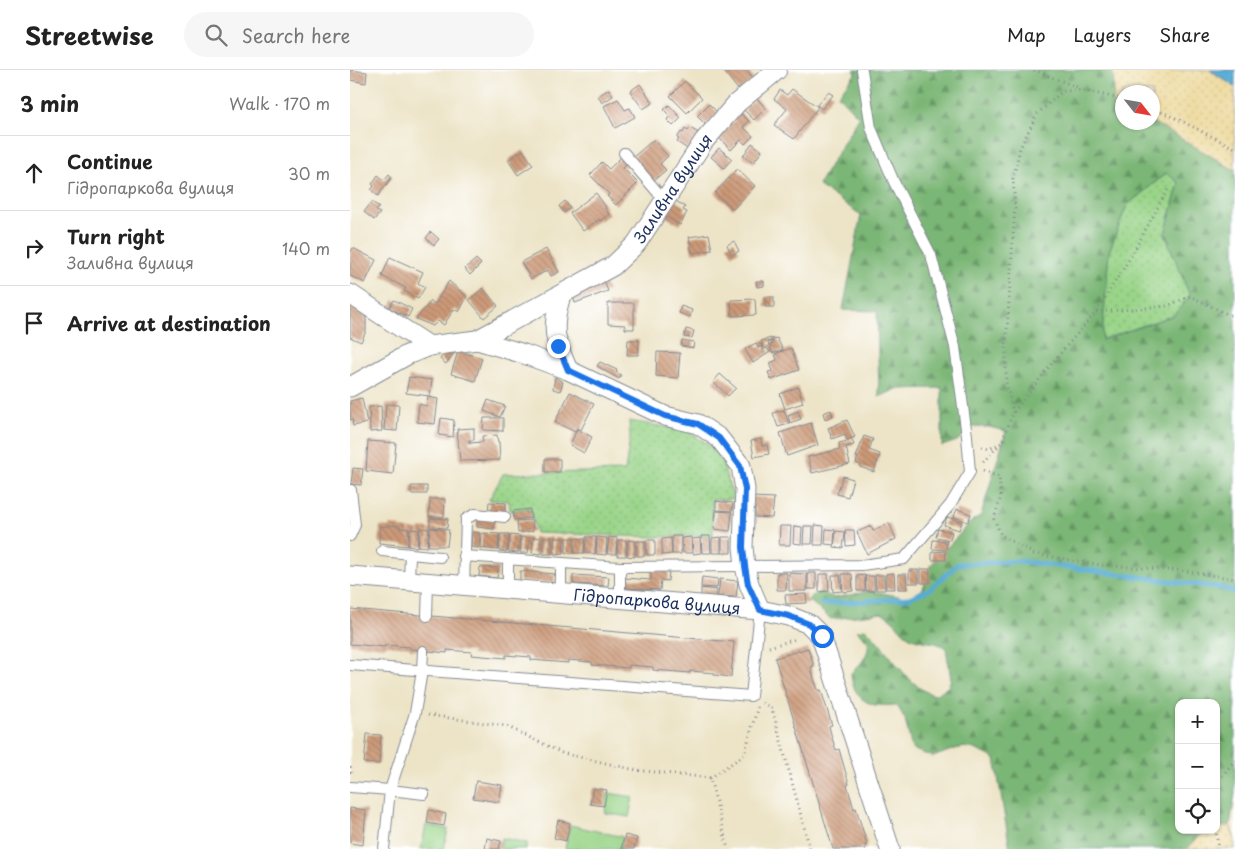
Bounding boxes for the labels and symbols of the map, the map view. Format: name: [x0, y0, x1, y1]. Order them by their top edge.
north arrow: [1115, 85, 1160, 130]
street label: Заливна вулиця: [626, 127, 717, 248]
route end: [547, 335, 570, 358]
street label: Гідропаркова вулиця: [573, 582, 741, 619]
route start: [811, 625, 834, 648]

